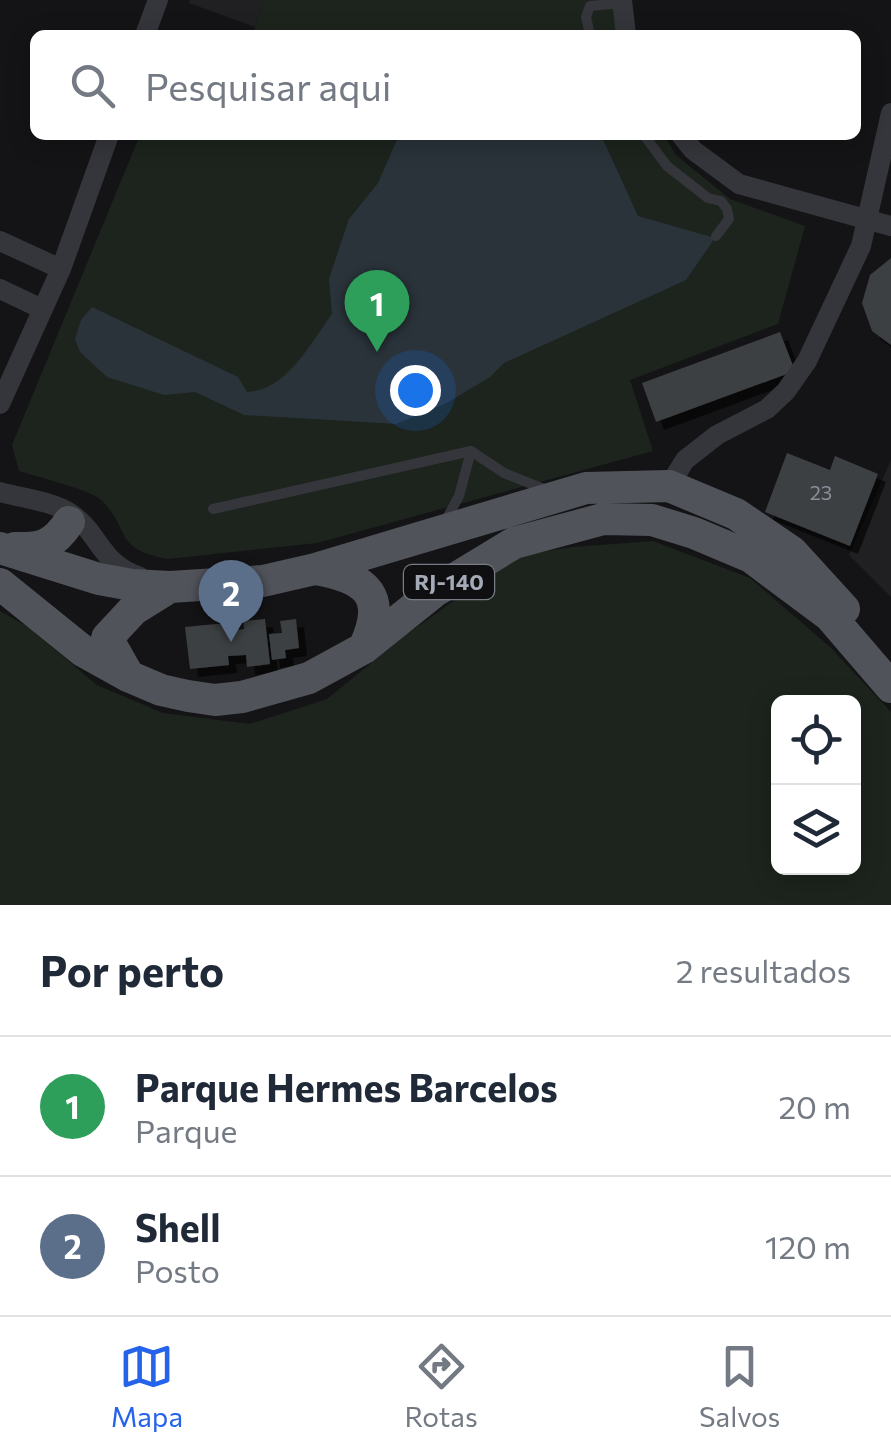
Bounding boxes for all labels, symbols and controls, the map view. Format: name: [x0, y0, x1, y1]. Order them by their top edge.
search box: [30, 30, 861, 140]
icon: search: [65, 58, 120, 113]
text: Pesquisar aqui: [145, 62, 391, 109]
pin: 1: [344, 270, 410, 352]
your location: [390, 365, 441, 416]
house number: 23: [810, 480, 832, 504]
pin: 2: [198, 560, 264, 642]
road number: RJ-140: [404, 565, 494, 599]
map controls: [771, 695, 861, 875]
button: locate: [771, 695, 861, 785]
button: layers: [771, 785, 861, 875]
text: Por perto: [40, 944, 224, 996]
text: 2 resultados: [676, 950, 851, 990]
text: Parque Hermes Barcelos: [135, 1063, 558, 1110]
text: 1: [65, 1086, 80, 1126]
text: 20 m: [778, 1086, 851, 1126]
text: Parque: [135, 1110, 238, 1150]
text: Shell: [135, 1203, 221, 1250]
text: 2: [63, 1226, 82, 1266]
text: 120 m: [765, 1226, 851, 1266]
text: Posto: [135, 1250, 220, 1290]
tab: Mapa: [111, 1339, 183, 1433]
tab: Rotas: [404, 1339, 478, 1433]
tab: Salvos: [699, 1339, 780, 1433]

